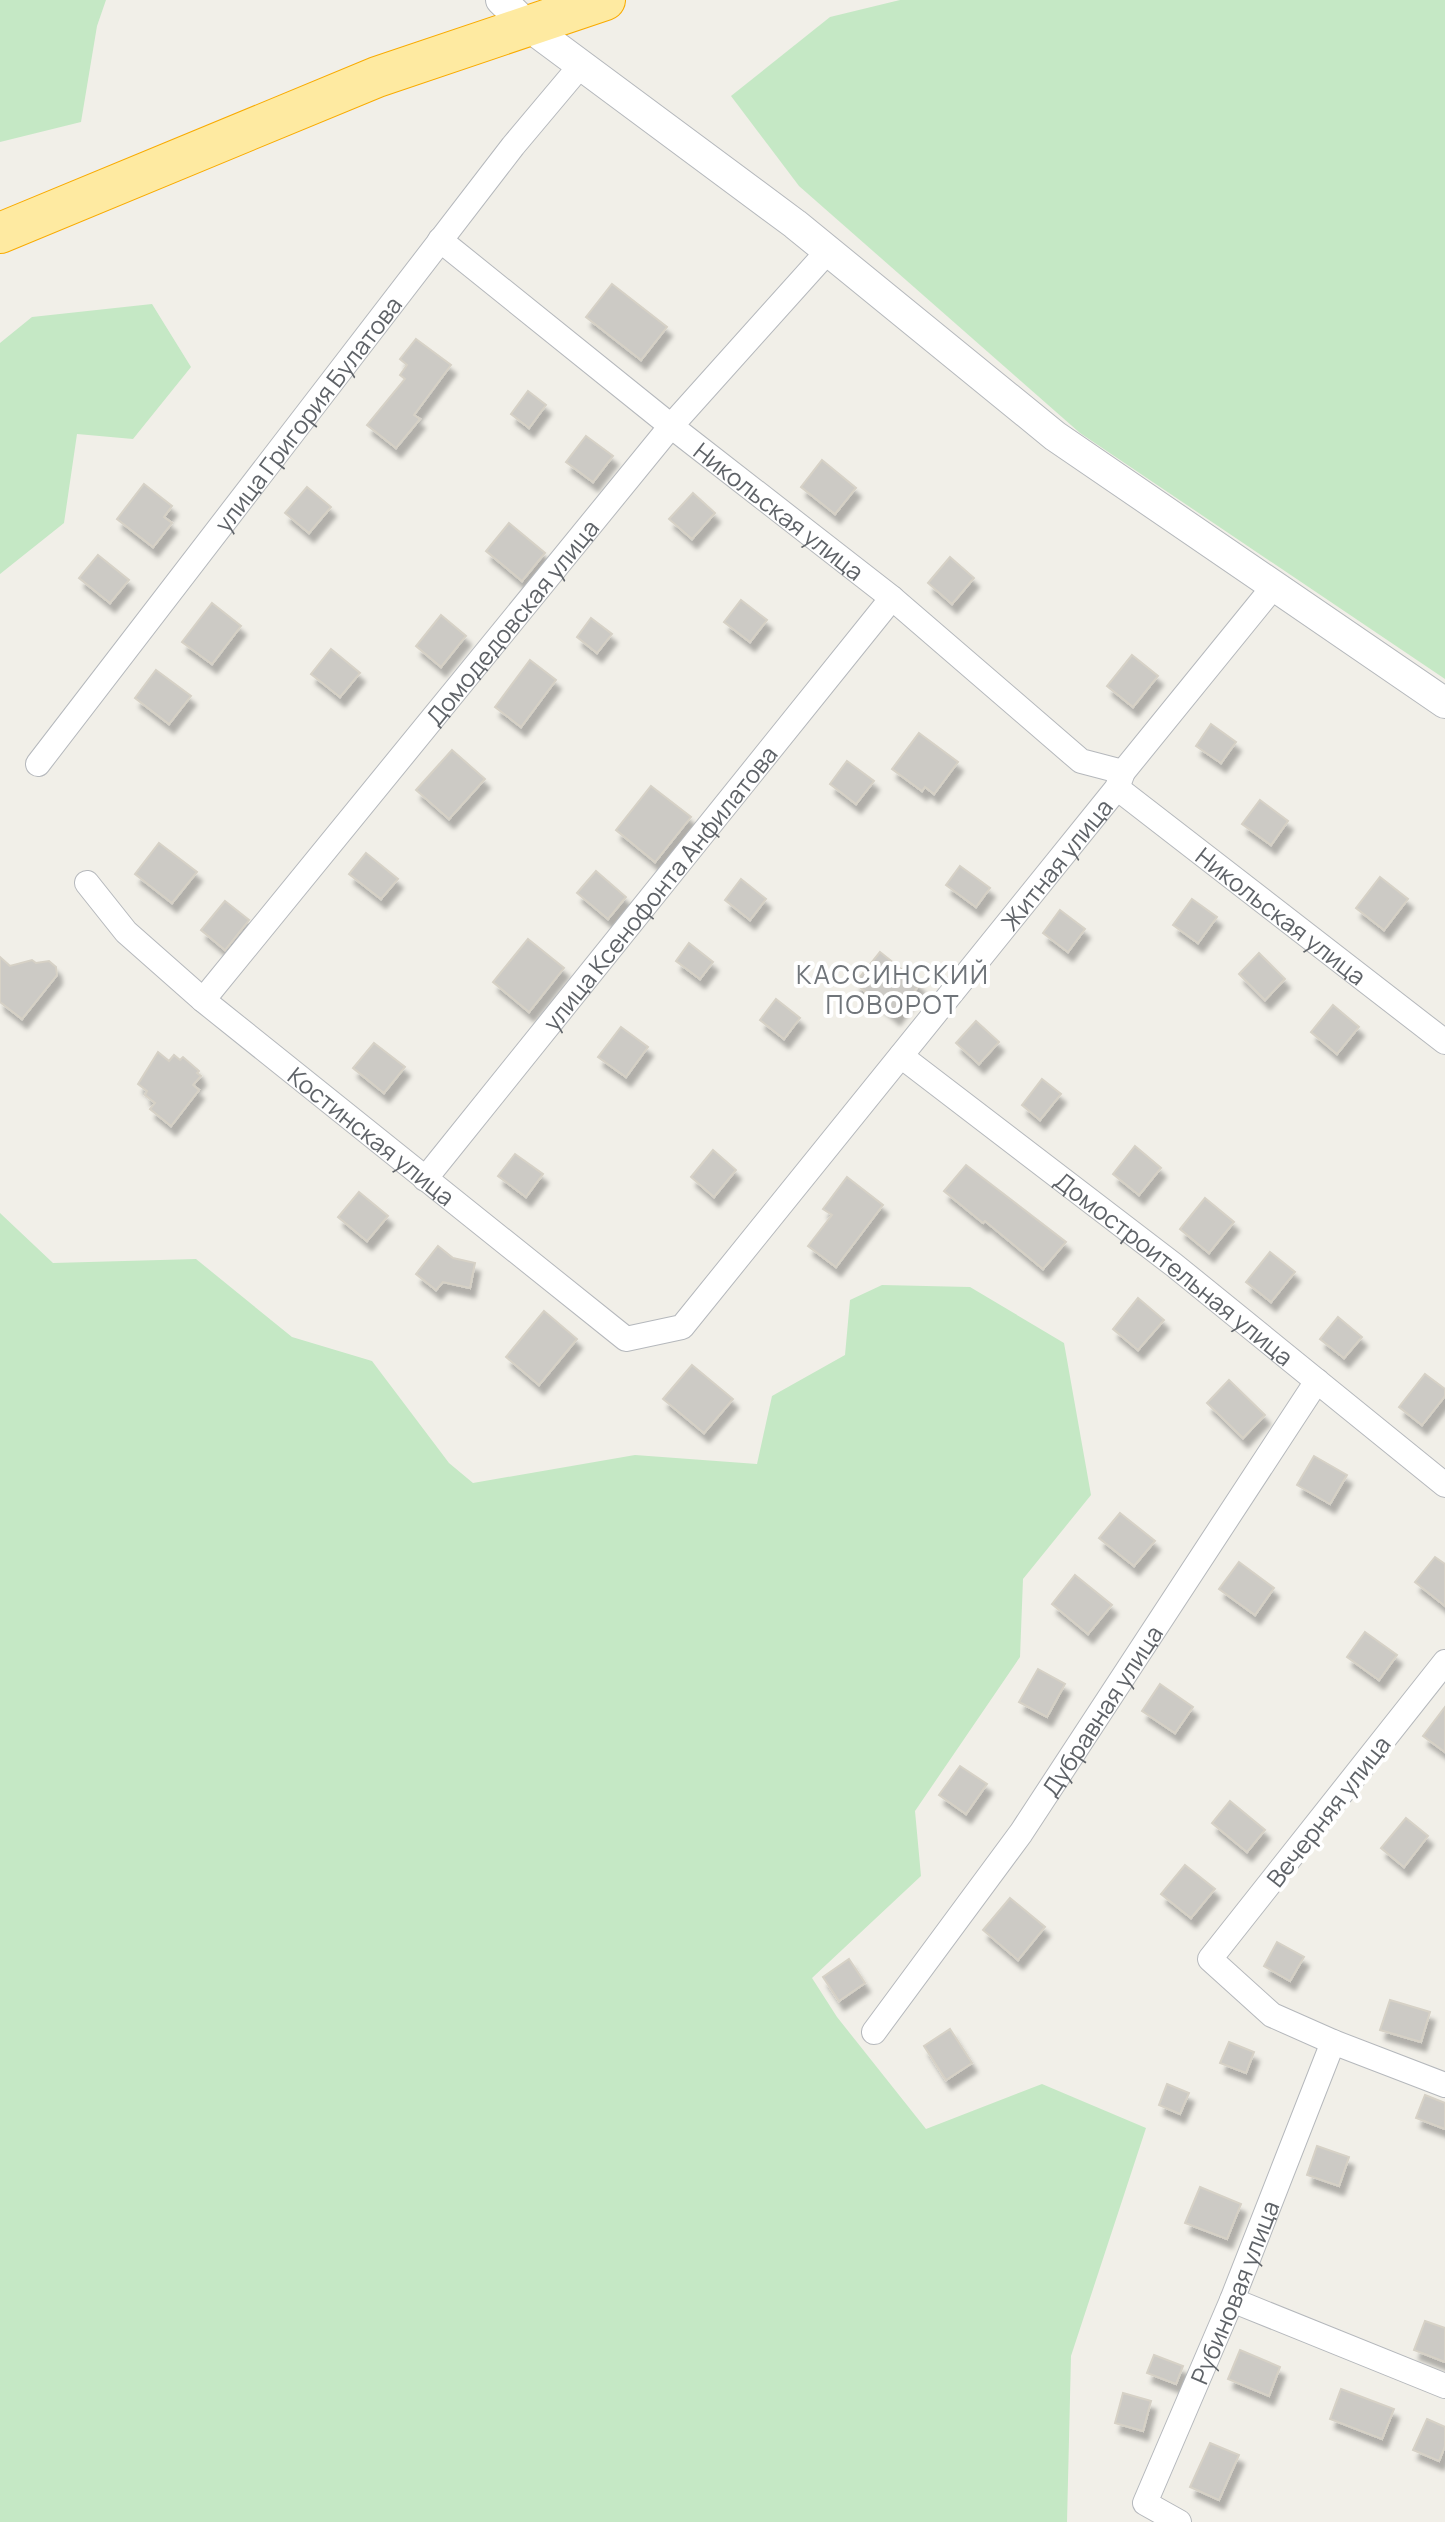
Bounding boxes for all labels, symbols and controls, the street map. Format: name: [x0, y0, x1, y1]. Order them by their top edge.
street label: улица Григория Булатова: [206, 289, 409, 538]
street label: Никольская улица: [688, 434, 871, 587]
street label: Домодедовская улица: [417, 512, 605, 732]
street label: улица Ксенофонта Анфилатова: [535, 738, 784, 1037]
street label: Житная улица: [993, 791, 1119, 937]
street label: Никольская улица: [1189, 839, 1373, 992]
district label: КАССИНСКИЙ ПОВОРОТ: [796, 956, 990, 1022]
street label: Костинская улица: [282, 1059, 462, 1212]
street label: Домостроительная улица: [1048, 1163, 1301, 1372]
street label: Дубравная улица: [1033, 1618, 1169, 1802]
street label: Вечерняя улица: [1259, 1729, 1397, 1893]
street label: Рубиновая улица: [1182, 2195, 1286, 2389]

